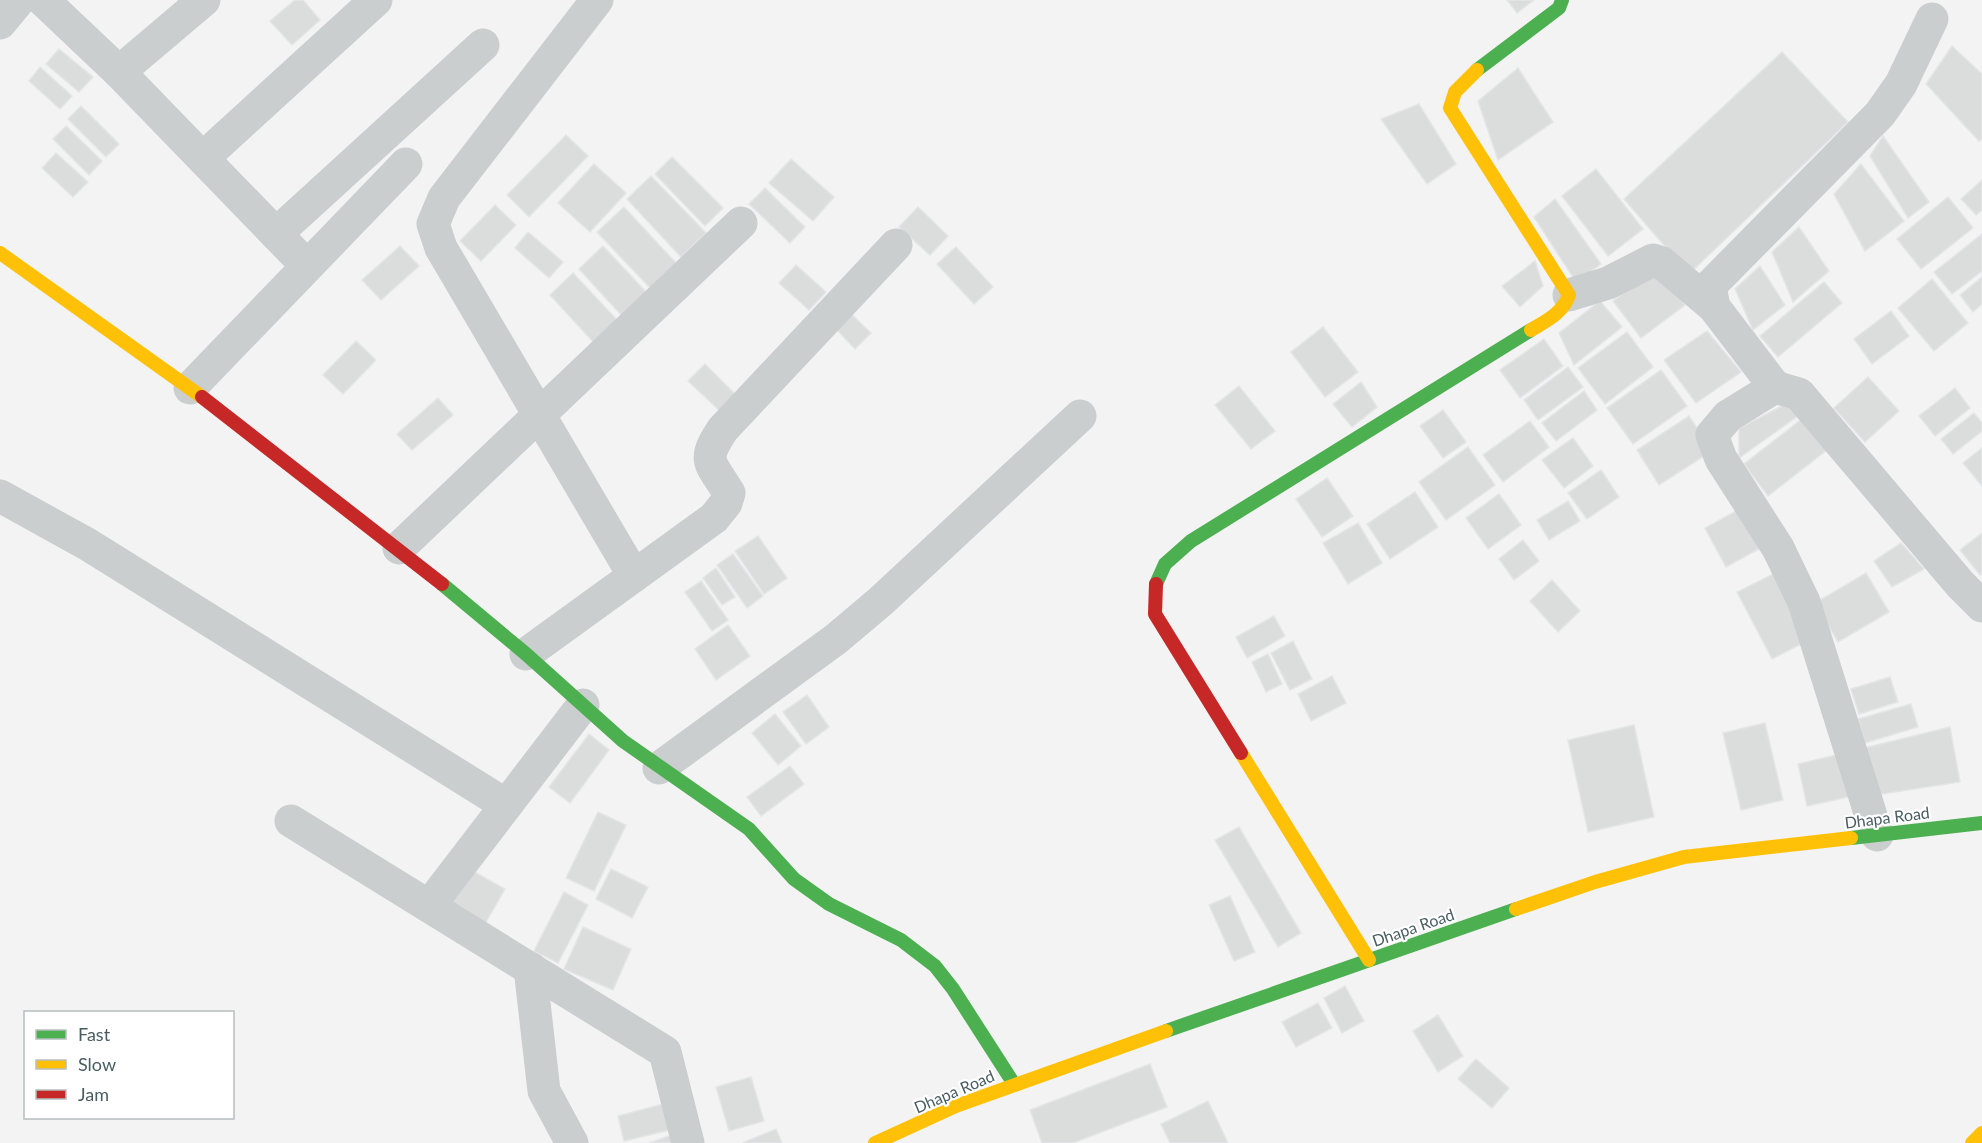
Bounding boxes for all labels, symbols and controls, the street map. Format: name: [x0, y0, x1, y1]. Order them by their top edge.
street label: Dhapa Road: [1843, 802, 1931, 832]
street label: Dhapa Road: [1370, 904, 1456, 950]
legend: [24, 1011, 234, 1119]
text: Fast: [78, 1023, 111, 1045]
text: Slow: [78, 1053, 116, 1075]
street label: Dhapa Road: [911, 1066, 997, 1116]
text: Jam: [78, 1083, 109, 1105]

